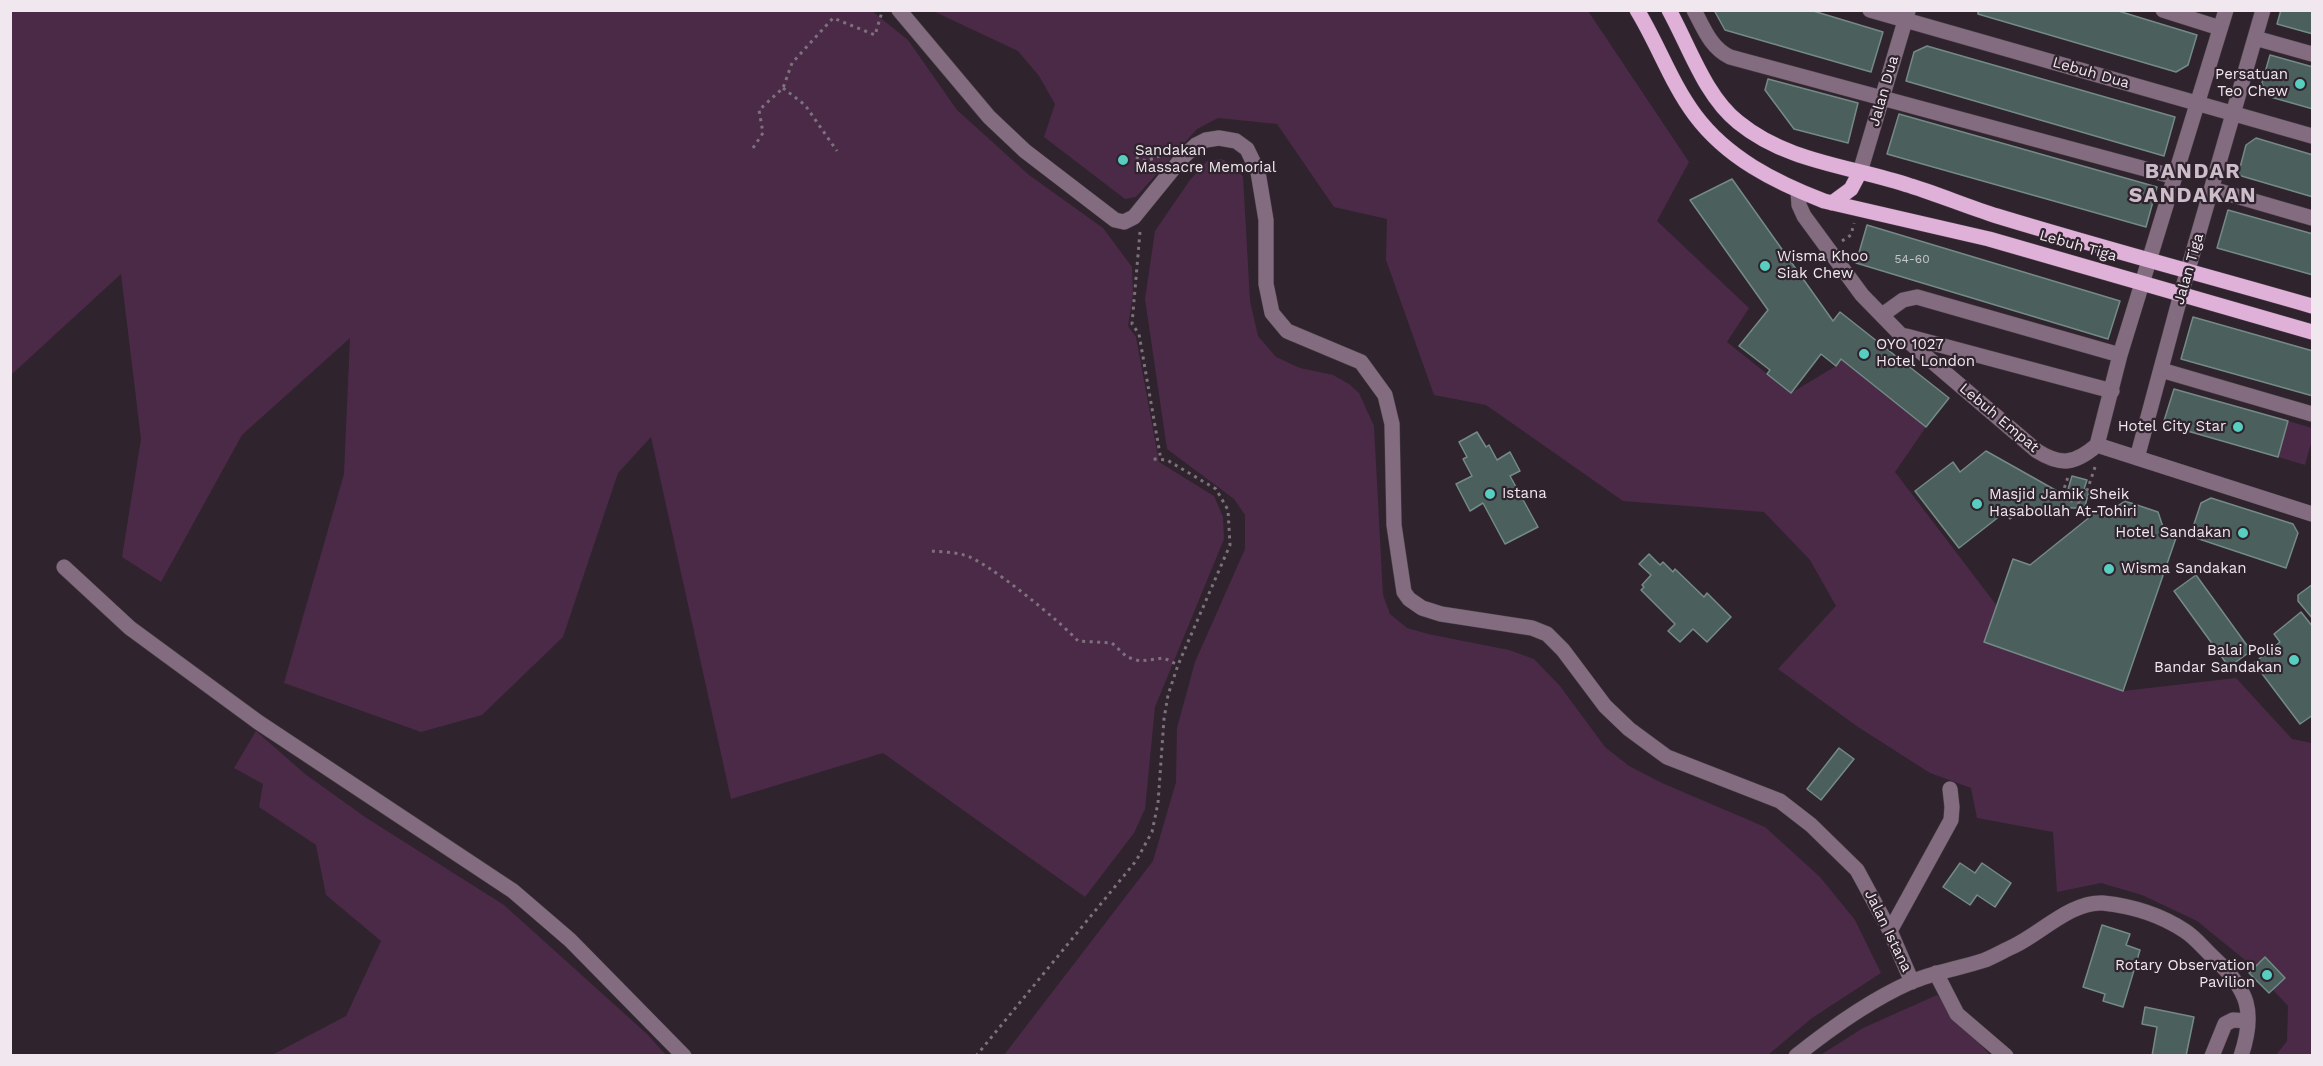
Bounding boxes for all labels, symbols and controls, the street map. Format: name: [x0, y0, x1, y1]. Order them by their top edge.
street label: Lebuh Dua: [2051, 53, 2131, 93]
street label: Jalan Dua: [1865, 54, 1903, 128]
place label: Persatuan Teo Chew: [2215, 66, 2288, 101]
marker: Persatuan Teo Chew: [2293, 77, 2307, 91]
place label: Sandakan Massacre Memorial: [1135, 142, 1276, 177]
marker: Sandakan Massacre Memorial: [1116, 153, 1130, 167]
district label: BANDAR SANDAKAN: [2129, 159, 2257, 209]
street label: Lebuh Tiga: [2037, 226, 2119, 266]
street label: Jalan Tiga: [2170, 231, 2208, 307]
place label: Wisma Khoo Siak Chew: [1777, 248, 1868, 283]
house number: 54-60: [1894, 252, 1930, 266]
marker: Wisma Khoo Siak Chew: [1758, 259, 1772, 273]
place label: OYO 1027 Hotel London: [1876, 336, 1975, 371]
marker: OYO 1027 Hotel London: [1857, 347, 1871, 361]
street label: Lebuh Empat: [1956, 380, 2042, 456]
place label: Hotel City Star: [2118, 418, 2226, 436]
marker: Hotel City Star: [2231, 420, 2245, 434]
place label: Istana: [1502, 485, 1547, 503]
place label: Masjid Jamik Sheik Hasabollah At-Tohiri: [1989, 486, 2137, 521]
marker: Istana: [1483, 487, 1497, 501]
marker: Masjid Jamik Sheik Hasabollah At-Tohiri: [1970, 497, 1984, 511]
place label: Hotel Sandakan: [2115, 524, 2231, 542]
marker: Hotel Sandakan: [2236, 526, 2250, 540]
place label: Wisma Sandakan: [2121, 560, 2246, 578]
marker: Wisma Sandakan: [2102, 562, 2116, 576]
place label: Balai Polis Bandar Sandakan: [2154, 642, 2282, 677]
marker: Balai Polis Bandar Sandakan: [2287, 653, 2301, 667]
street label: Jalan Istana: [1860, 887, 1916, 975]
place label: Rotary Observation Pavilion: [2115, 957, 2255, 992]
marker: Rotary Observation Pavilion: [2260, 968, 2274, 982]

